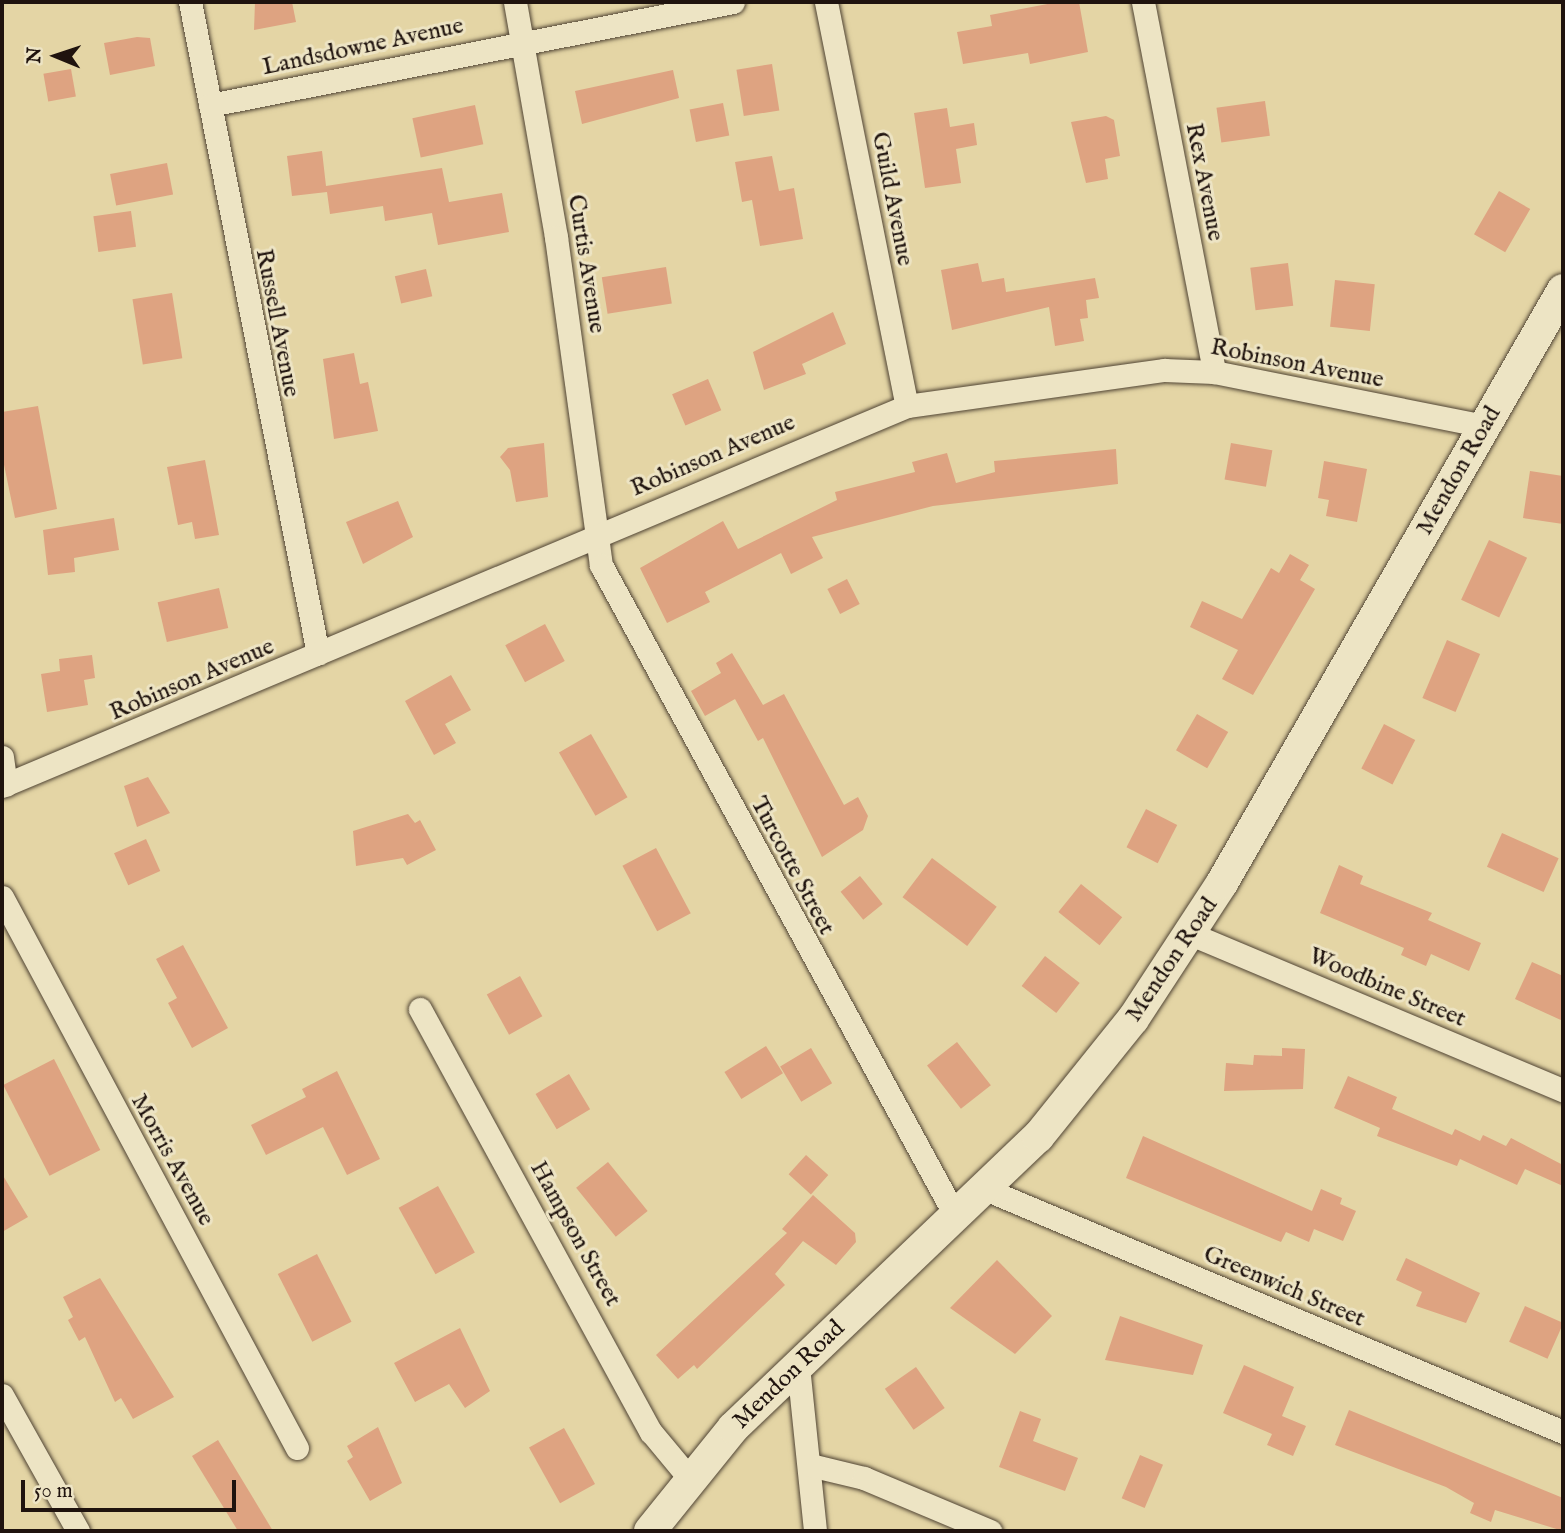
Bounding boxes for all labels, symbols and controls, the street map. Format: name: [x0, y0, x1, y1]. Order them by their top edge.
street label: Landsdowne Avenue: [260, 12, 466, 82]
north arrow: [21, 21, 91, 91]
text: N: [23, 47, 47, 64]
street label: Rex Avenue: [1178, 121, 1230, 243]
street label: Guild Avenue: [865, 130, 919, 268]
street label: Curtis Avenue: [561, 193, 611, 335]
street label: Russell Avenue: [249, 247, 305, 399]
street label: Robinson Avenue: [1208, 333, 1386, 395]
street label: Mendon Road: [1411, 401, 1507, 541]
street label: Robinson Avenue: [627, 408, 799, 504]
street label: Robinson Avenue: [106, 632, 278, 728]
street label: Turcotte Street: [744, 792, 840, 940]
street label: Mendon Road: [1120, 892, 1224, 1028]
street label: Woodbine Street: [1304, 942, 1470, 1034]
street label: Morris Avenue: [124, 1089, 220, 1231]
street label: Hampson Street: [523, 1156, 627, 1312]
street label: Greenwich Street: [1199, 1240, 1369, 1334]
street label: Mendon Road: [727, 1315, 851, 1435]
scale bar: [24, 1466, 240, 1510]
text: 50 m: [34, 1478, 73, 1505]

